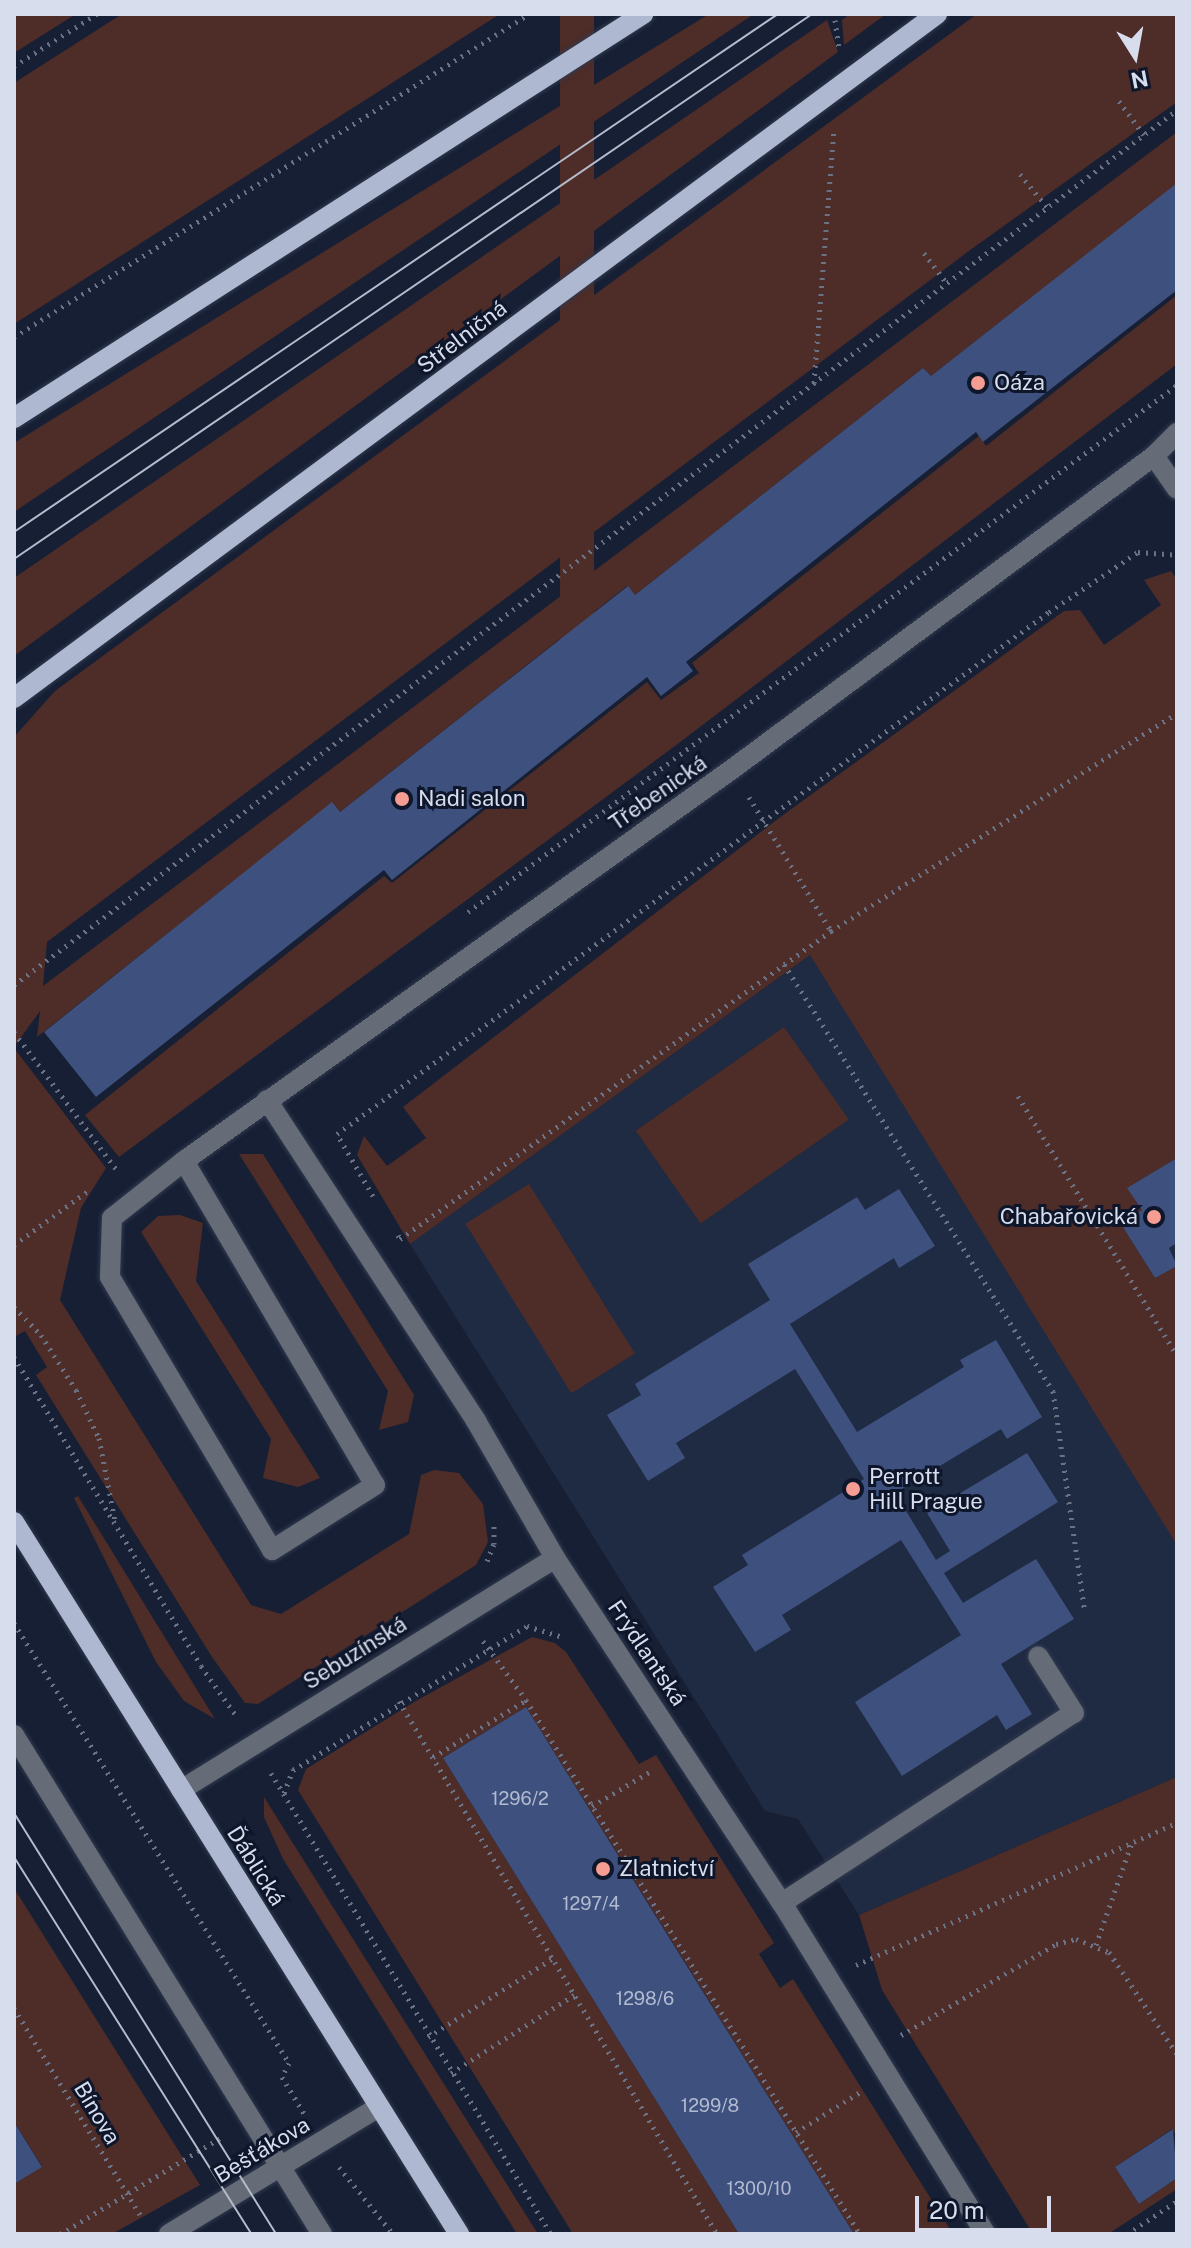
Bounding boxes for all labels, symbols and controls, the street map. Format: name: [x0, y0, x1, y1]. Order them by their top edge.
north arrow: [1095, 16, 1175, 96]
text: N: [1129, 65, 1151, 94]
street label: Střelničná: [412, 295, 512, 379]
place label: Oáza: [994, 370, 1045, 396]
marker: Oáza: [969, 374, 987, 392]
street label: Třebenická: [604, 750, 712, 836]
place label: Nadi salon: [418, 786, 525, 812]
marker: Nadi salon: [393, 790, 411, 808]
place label: Chabařovická: [1000, 1204, 1138, 1230]
marker: Chabařovická: [1145, 1208, 1163, 1226]
place label: Perrott Hill Prague: [869, 1463, 983, 1514]
marker: Perrott Hill Prague: [844, 1480, 862, 1498]
street label: Frýdlantská: [602, 1595, 692, 1711]
street label: Sebuzínská: [298, 1611, 412, 1695]
house number: 1296/2: [491, 1788, 549, 1810]
street label: Ďáblická: [221, 1821, 291, 1911]
place label: Zlatnictví: [619, 1856, 714, 1882]
marker: Zlatnictví: [594, 1860, 612, 1878]
house number: 1297/4: [562, 1893, 620, 1915]
house number: 1298/6: [616, 1988, 674, 2010]
street label: Bínova: [68, 2077, 126, 2149]
house number: 1299/8: [681, 2095, 739, 2117]
street label: Bešťákova: [210, 2111, 314, 2189]
house number: 1300/10: [726, 2178, 792, 2200]
scale bar: [919, 2180, 1055, 2230]
text: 20 m: [929, 2196, 985, 2224]

